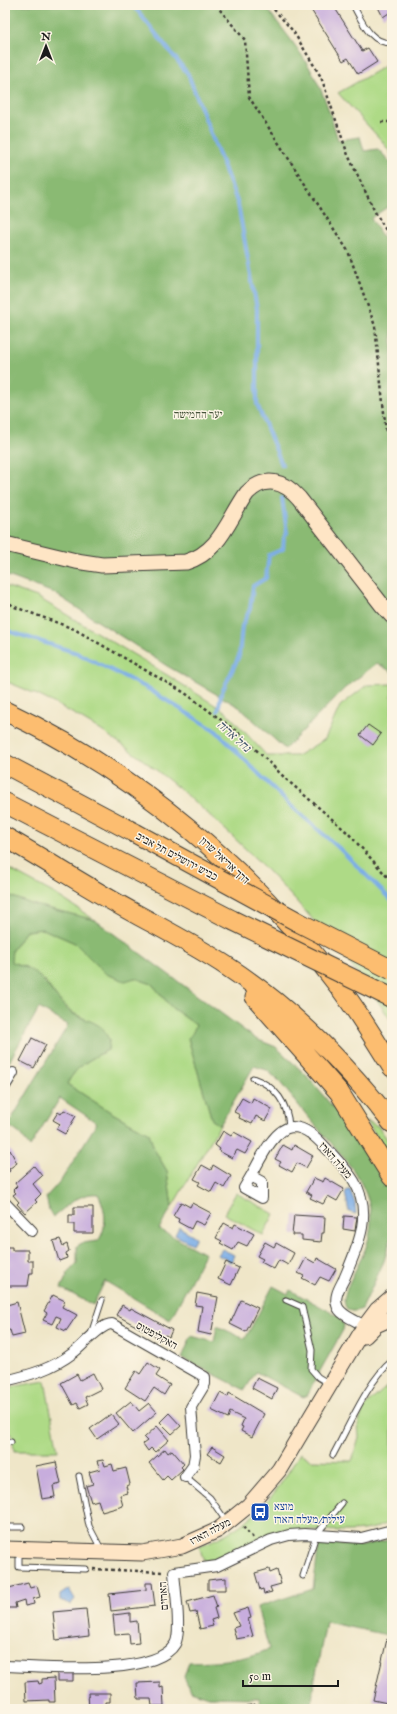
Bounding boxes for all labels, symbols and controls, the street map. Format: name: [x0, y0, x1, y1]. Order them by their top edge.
north arrow: [26, 26, 66, 66]
text: N: [40, 30, 51, 44]
park label: יער החמישה: [173, 408, 223, 422]
water label: נחל ארזה: [214, 717, 254, 756]
street label: כביש ירושלים תל אביב: [133, 829, 220, 884]
street label: דרך אריאל שרון: [196, 834, 252, 887]
street label: מעלה הארז: [315, 1139, 355, 1182]
street label: האקליפטוס: [133, 1319, 180, 1353]
place label: מוצא עילית/מעלה הארז: [274, 1500, 345, 1527]
bus stop icon: מוצא עילית/מעלה הארז: [249, 1501, 271, 1523]
street label: מעלה הארז: [188, 1515, 233, 1548]
street label: הארזים: [156, 1581, 172, 1611]
scale bar: [243, 1662, 338, 1688]
text: 50 m: [249, 1669, 271, 1684]

